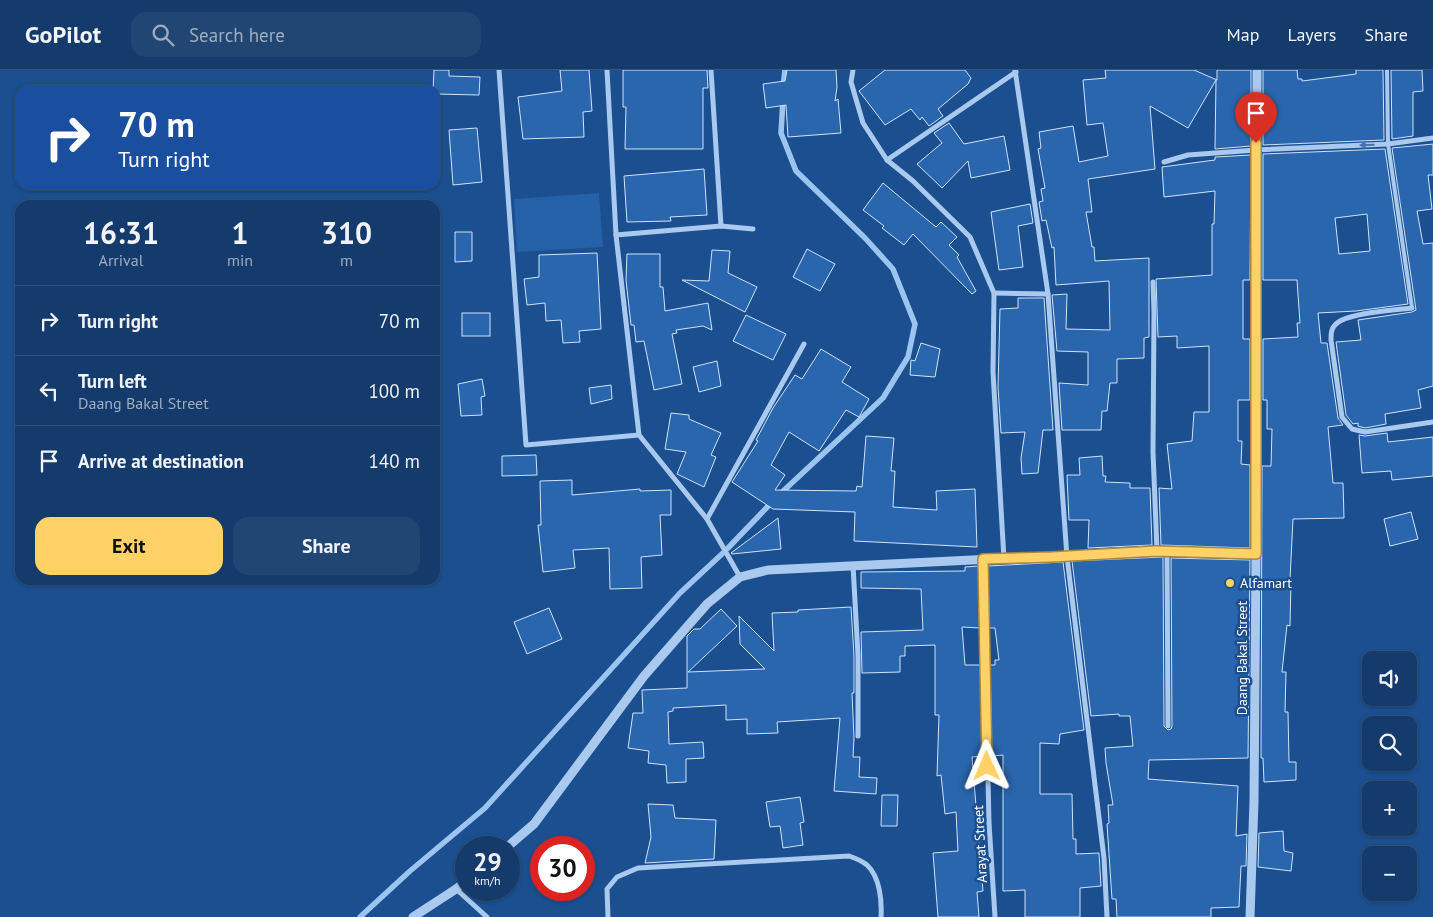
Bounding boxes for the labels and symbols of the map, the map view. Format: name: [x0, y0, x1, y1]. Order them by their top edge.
pin: [1235, 92, 1277, 143]
one-way arrow: [1359, 141, 1375, 149]
place label: Alfamart: [1240, 574, 1292, 592]
marker: Alfamart: [1224, 577, 1236, 589]
street label: Daang Bakal Street: [1233, 601, 1251, 715]
position arrow: [960, 739, 1012, 791]
street label: Arayat Street: [969, 805, 991, 883]
speed limit sign: 30: [530, 836, 595, 901]

